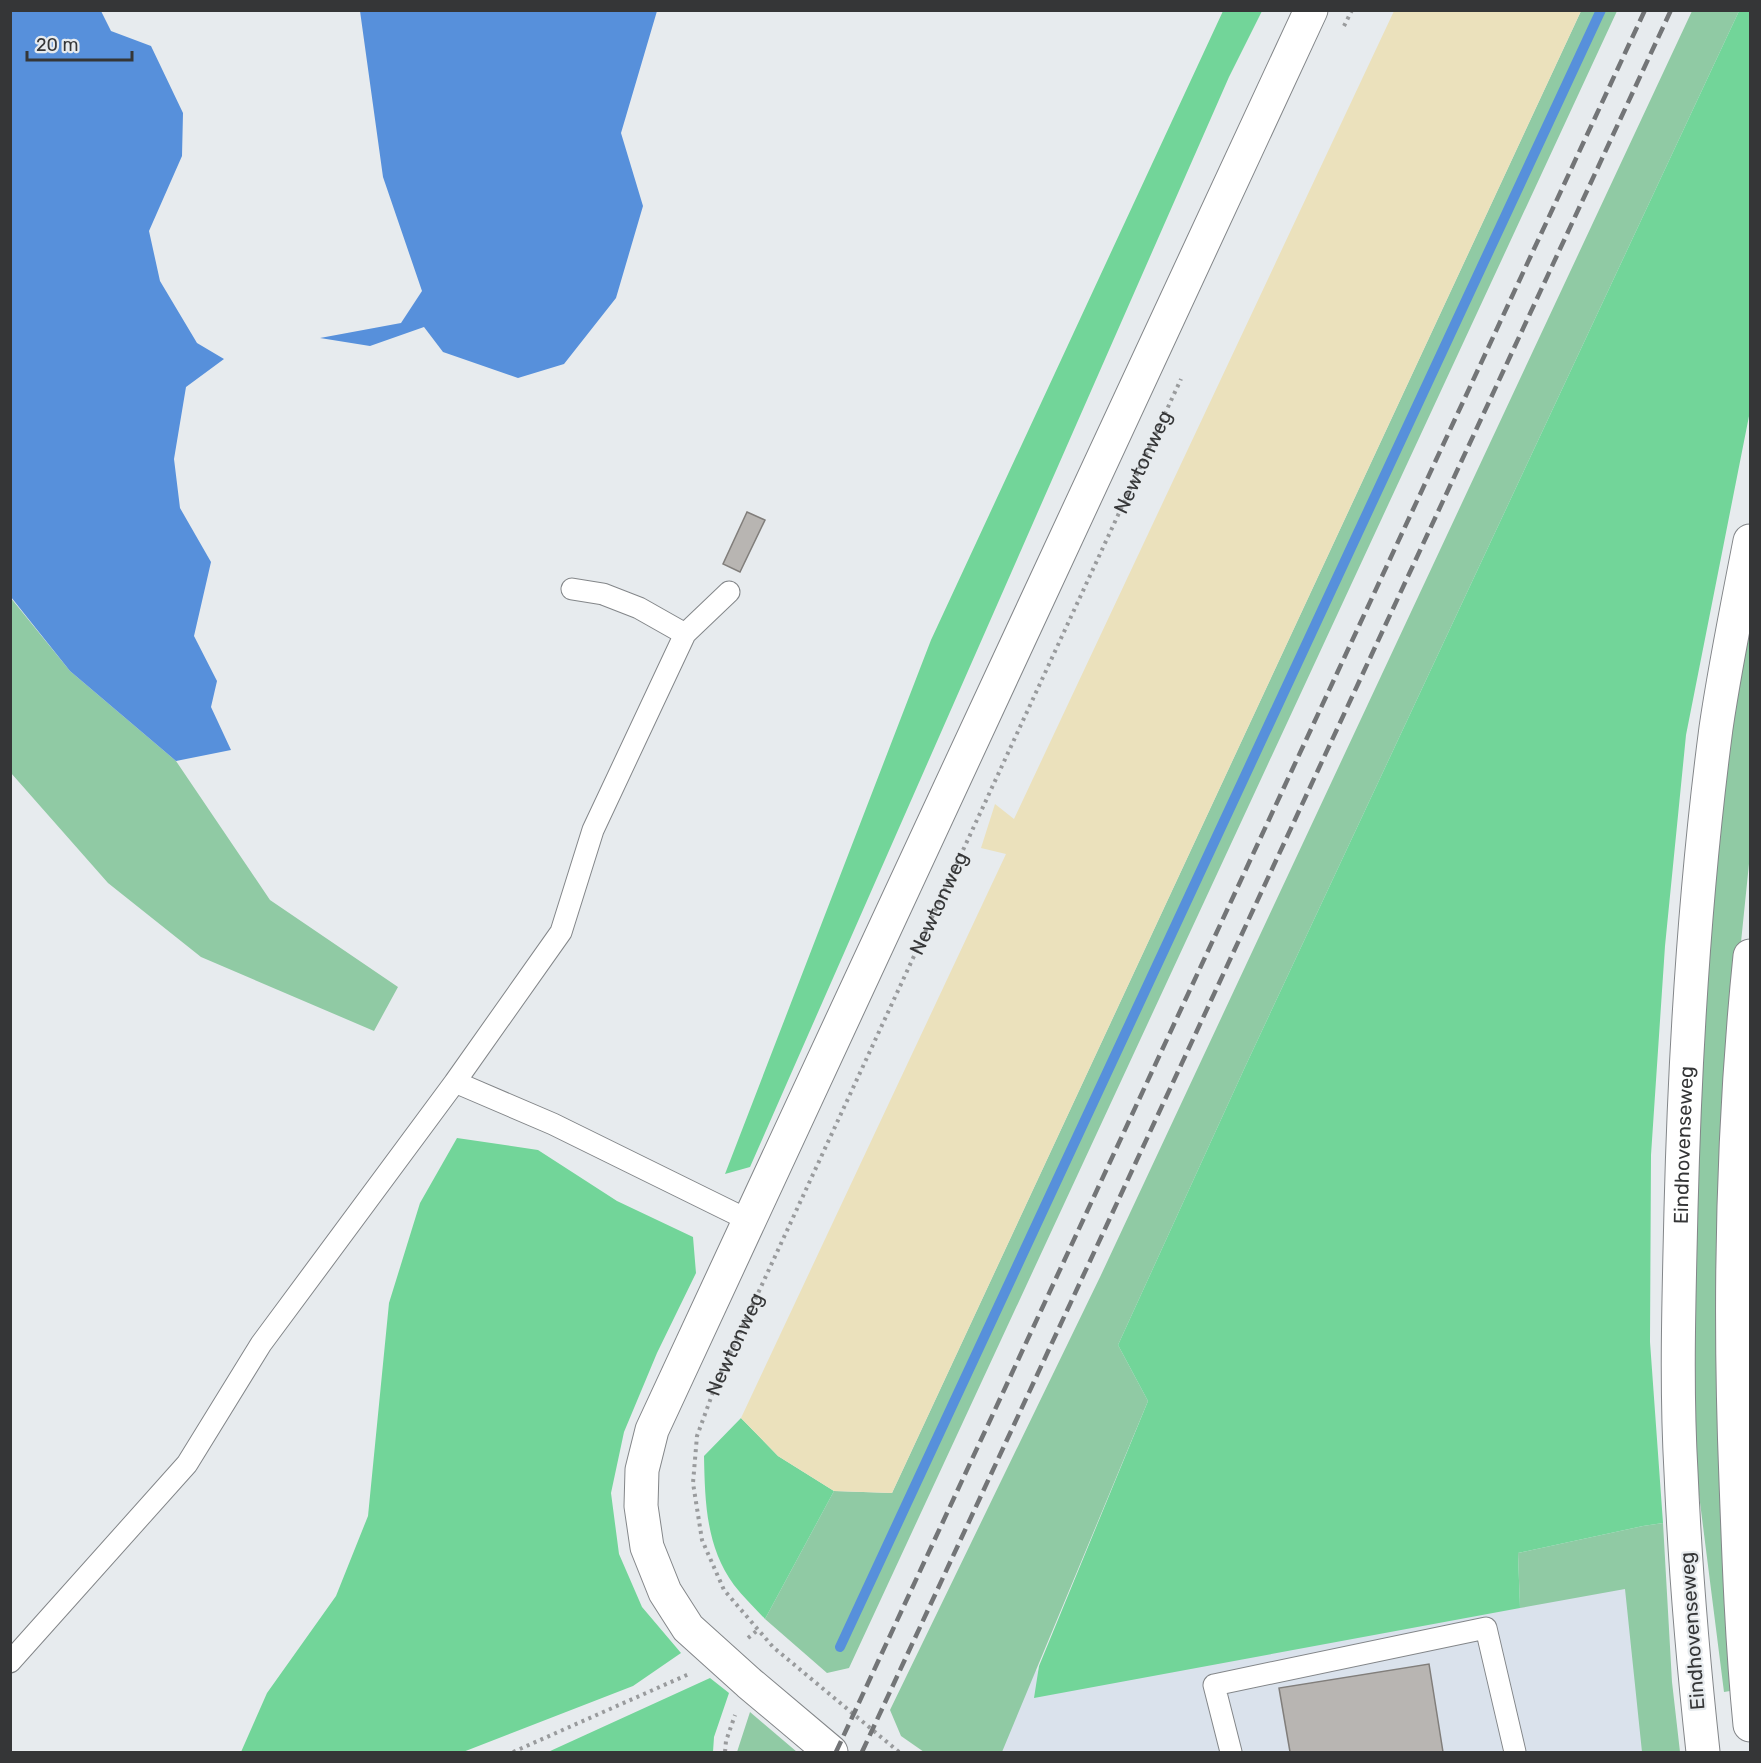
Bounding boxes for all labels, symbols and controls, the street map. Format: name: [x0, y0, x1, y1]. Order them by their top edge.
scale bar: [27, 24, 132, 62]
text: 20 m: [36, 34, 78, 56]
street label: Newtonweg: [1108, 407, 1177, 517]
street label: Newtonweg: [904, 848, 973, 958]
street label: Eindhovenseweg: [1669, 1065, 1698, 1224]
street label: Newtonweg: [701, 1289, 769, 1399]
street label: Eindhovenseweg: [1675, 1551, 1709, 1711]

